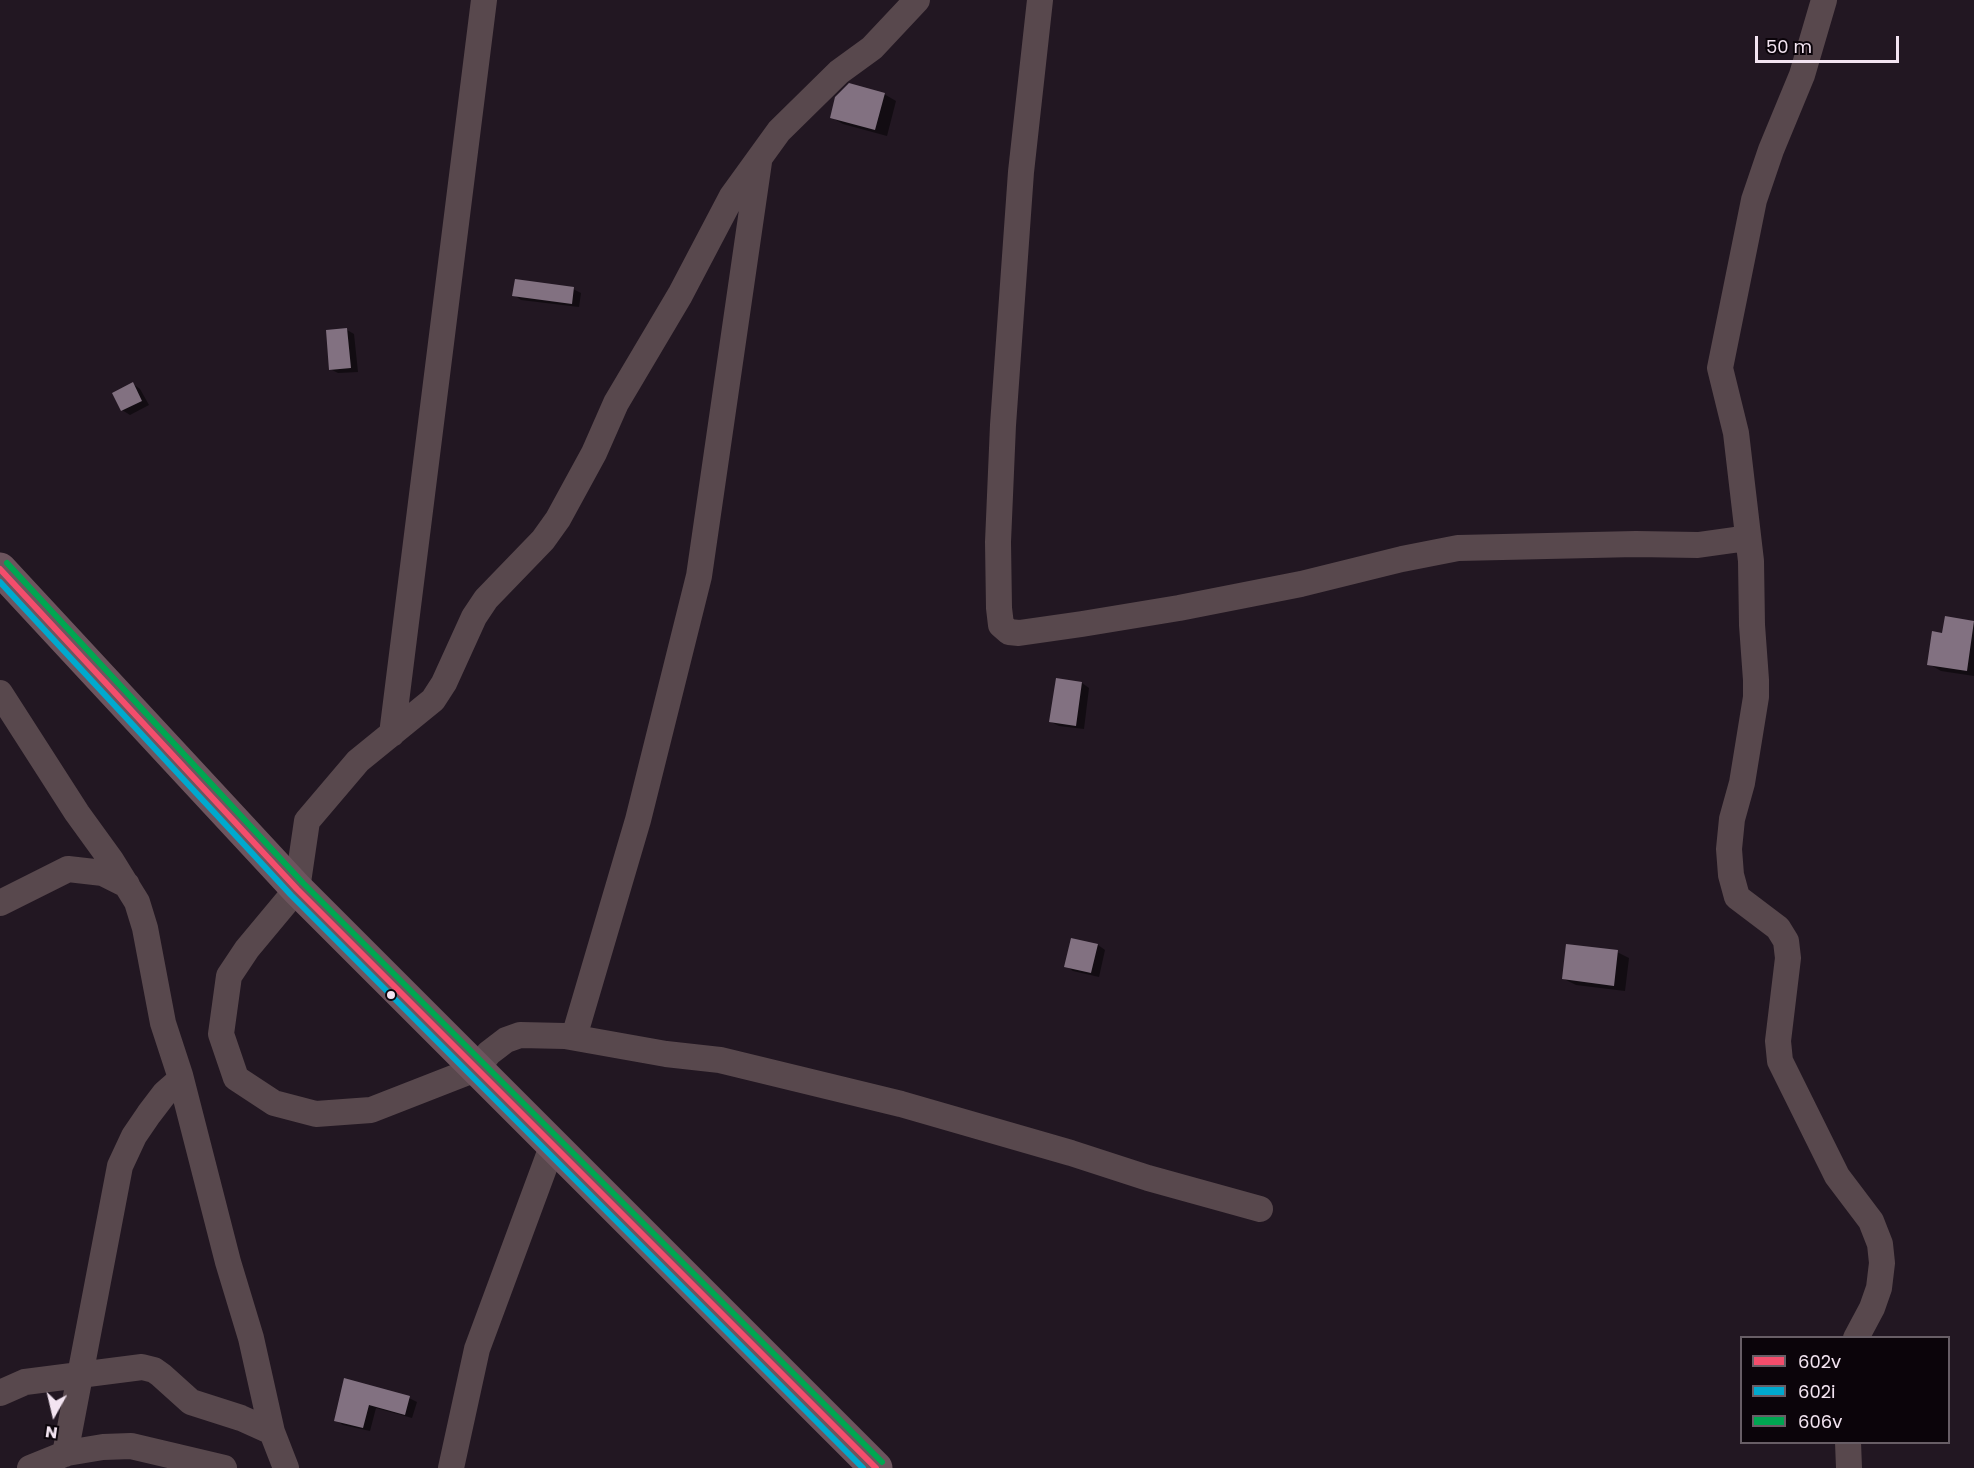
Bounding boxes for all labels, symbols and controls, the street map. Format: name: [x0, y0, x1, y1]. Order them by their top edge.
scale bar: [1758, 24, 1902, 62]
text: 50 m: [1766, 34, 1812, 59]
unlabelled marker: [385, 989, 397, 1001]
legend: [1740, 1336, 1950, 1444]
text: 602v: [1798, 1349, 1841, 1374]
text: 602i: [1798, 1379, 1836, 1404]
north arrow: [24, 1384, 84, 1444]
text: 606v: [1798, 1409, 1842, 1434]
text: N: [44, 1420, 59, 1445]

